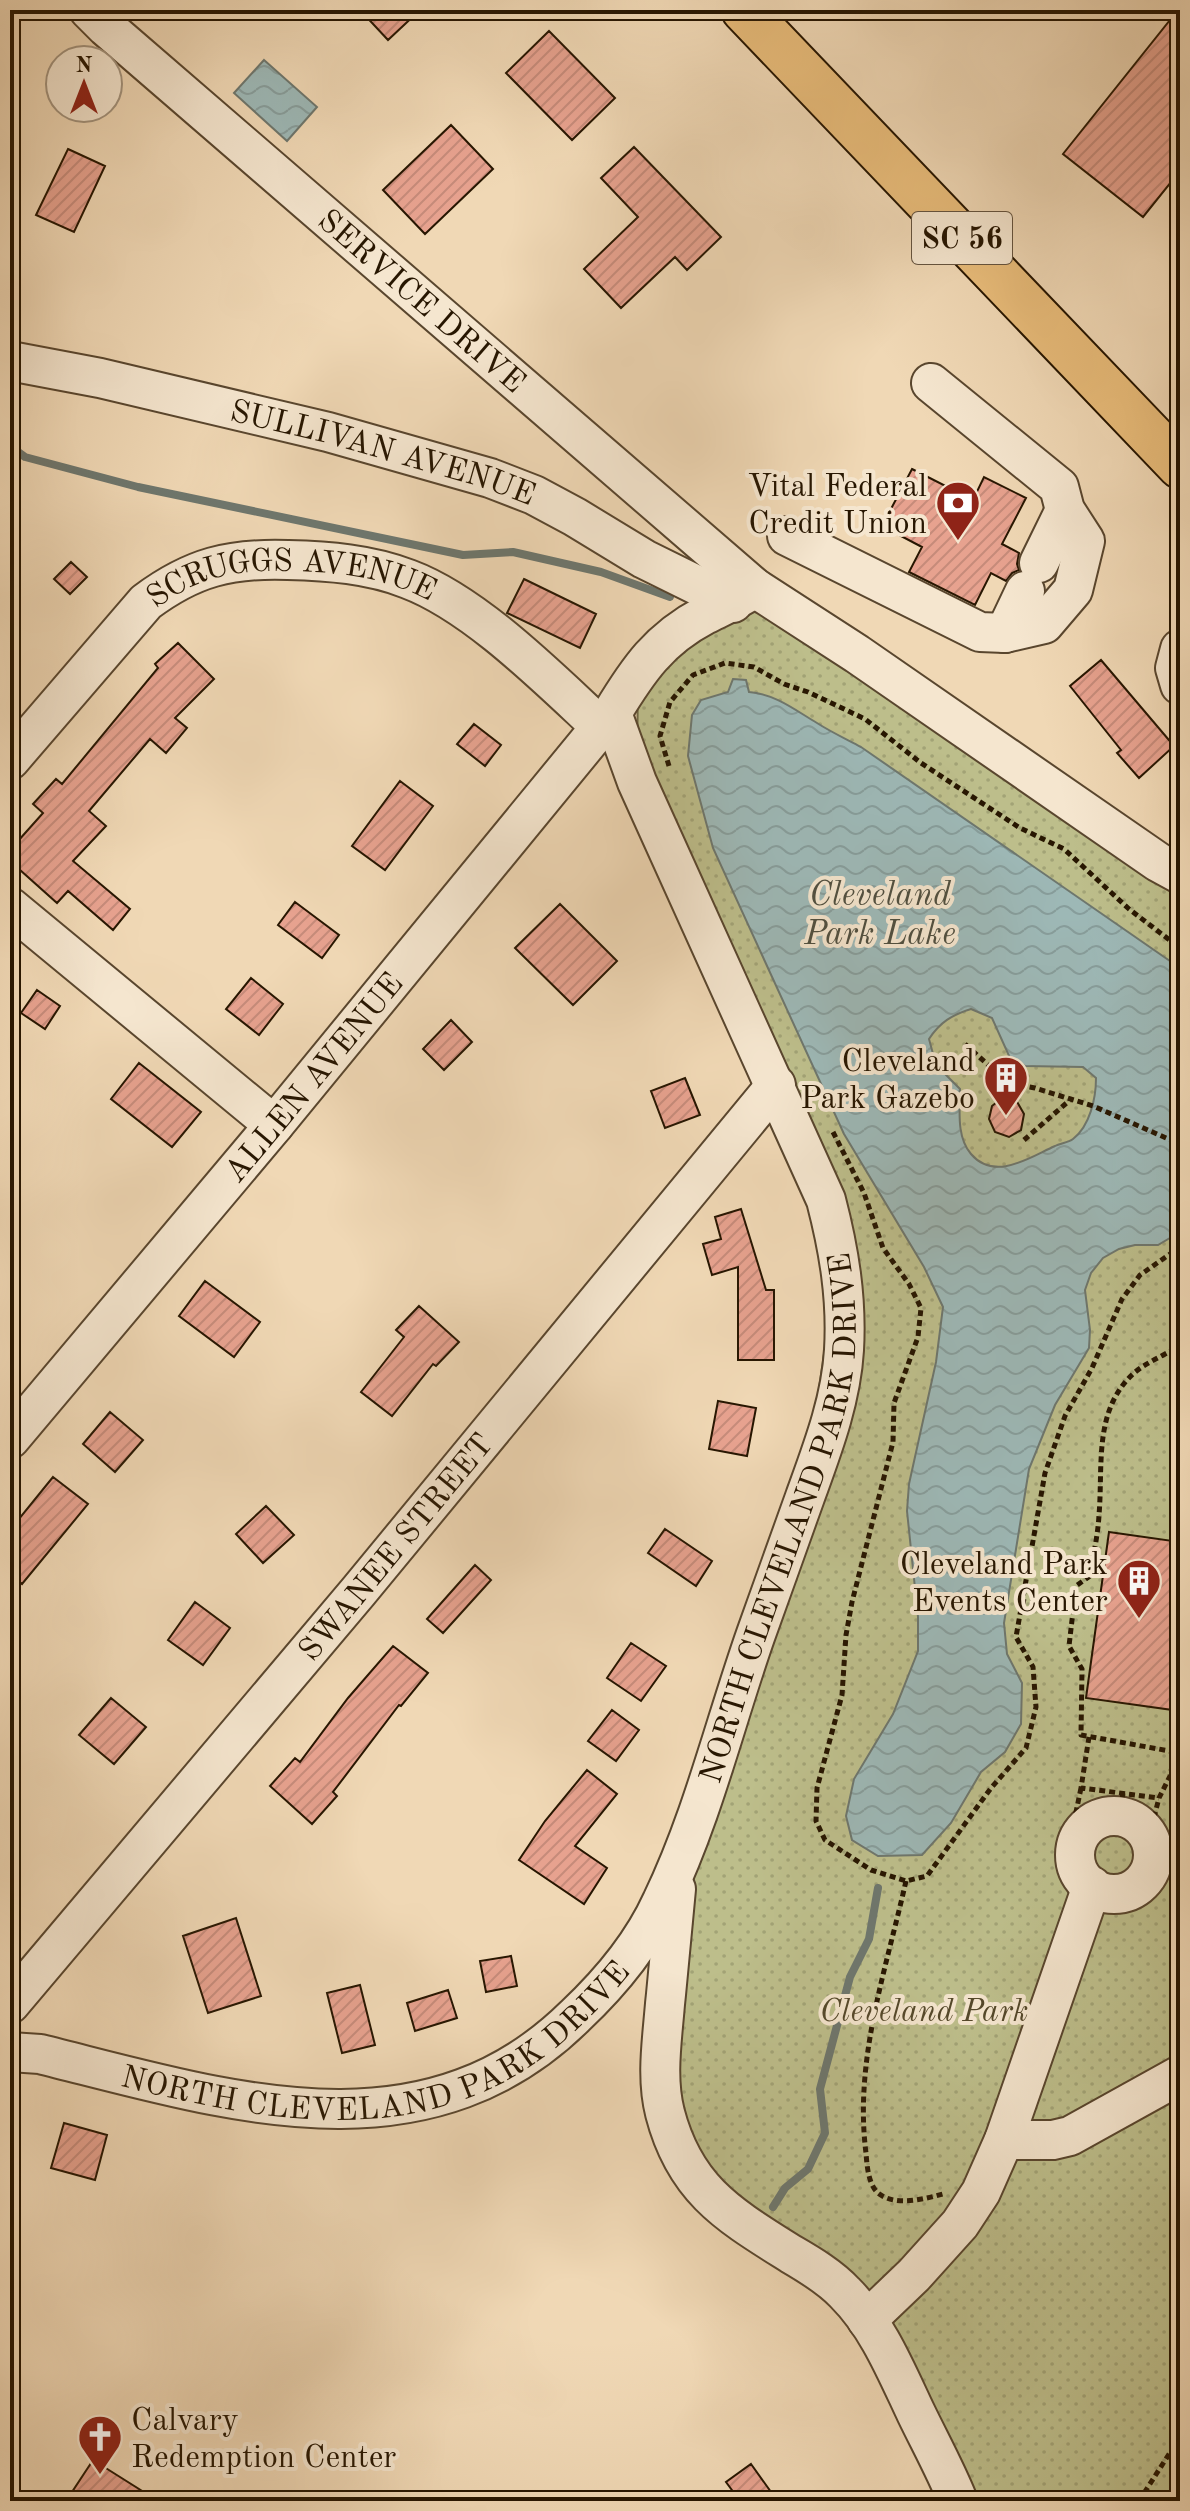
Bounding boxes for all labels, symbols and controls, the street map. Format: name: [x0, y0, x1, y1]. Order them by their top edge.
north arrow: [44, 44, 124, 124]
text: N: [76, 55, 93, 77]
street label: SERVICE DRIVE: [311, 205, 530, 400]
road number: SC 56: [912, 212, 1012, 264]
street label: SULLIVAN AVENUE: [227, 396, 539, 513]
place label: Vital Federal Credit Union: [747, 472, 927, 541]
bank icon: Vital Federal Credit Union: [934, 479, 982, 542]
street label: SCRUGGS AVENUE: [142, 547, 441, 615]
water label: Cleveland Park Lake: [803, 879, 956, 952]
street label: ALLEN AVENUE: [220, 968, 411, 1190]
place label: Cleveland Park Gazebo: [800, 1047, 975, 1116]
building icon: Cleveland Park Gazebo: [982, 1054, 1030, 1117]
street label: NORTH CLEVELAND PARK DRIVE: [696, 1250, 864, 1788]
street label: SWANEE STREET: [294, 1429, 500, 1668]
place label: Cleveland Park Events Center: [900, 1550, 1108, 1619]
building icon: Cleveland Park Events Center: [1115, 1557, 1163, 1620]
street label: NORTH CLEVELAND PARK DRIVE: [117, 1957, 637, 2128]
park label: Cleveland Park: [820, 1997, 1028, 2029]
place label: Calvary Redemption Center: [131, 2406, 396, 2475]
church icon: Calvary Redemption Center: [76, 2413, 124, 2476]

